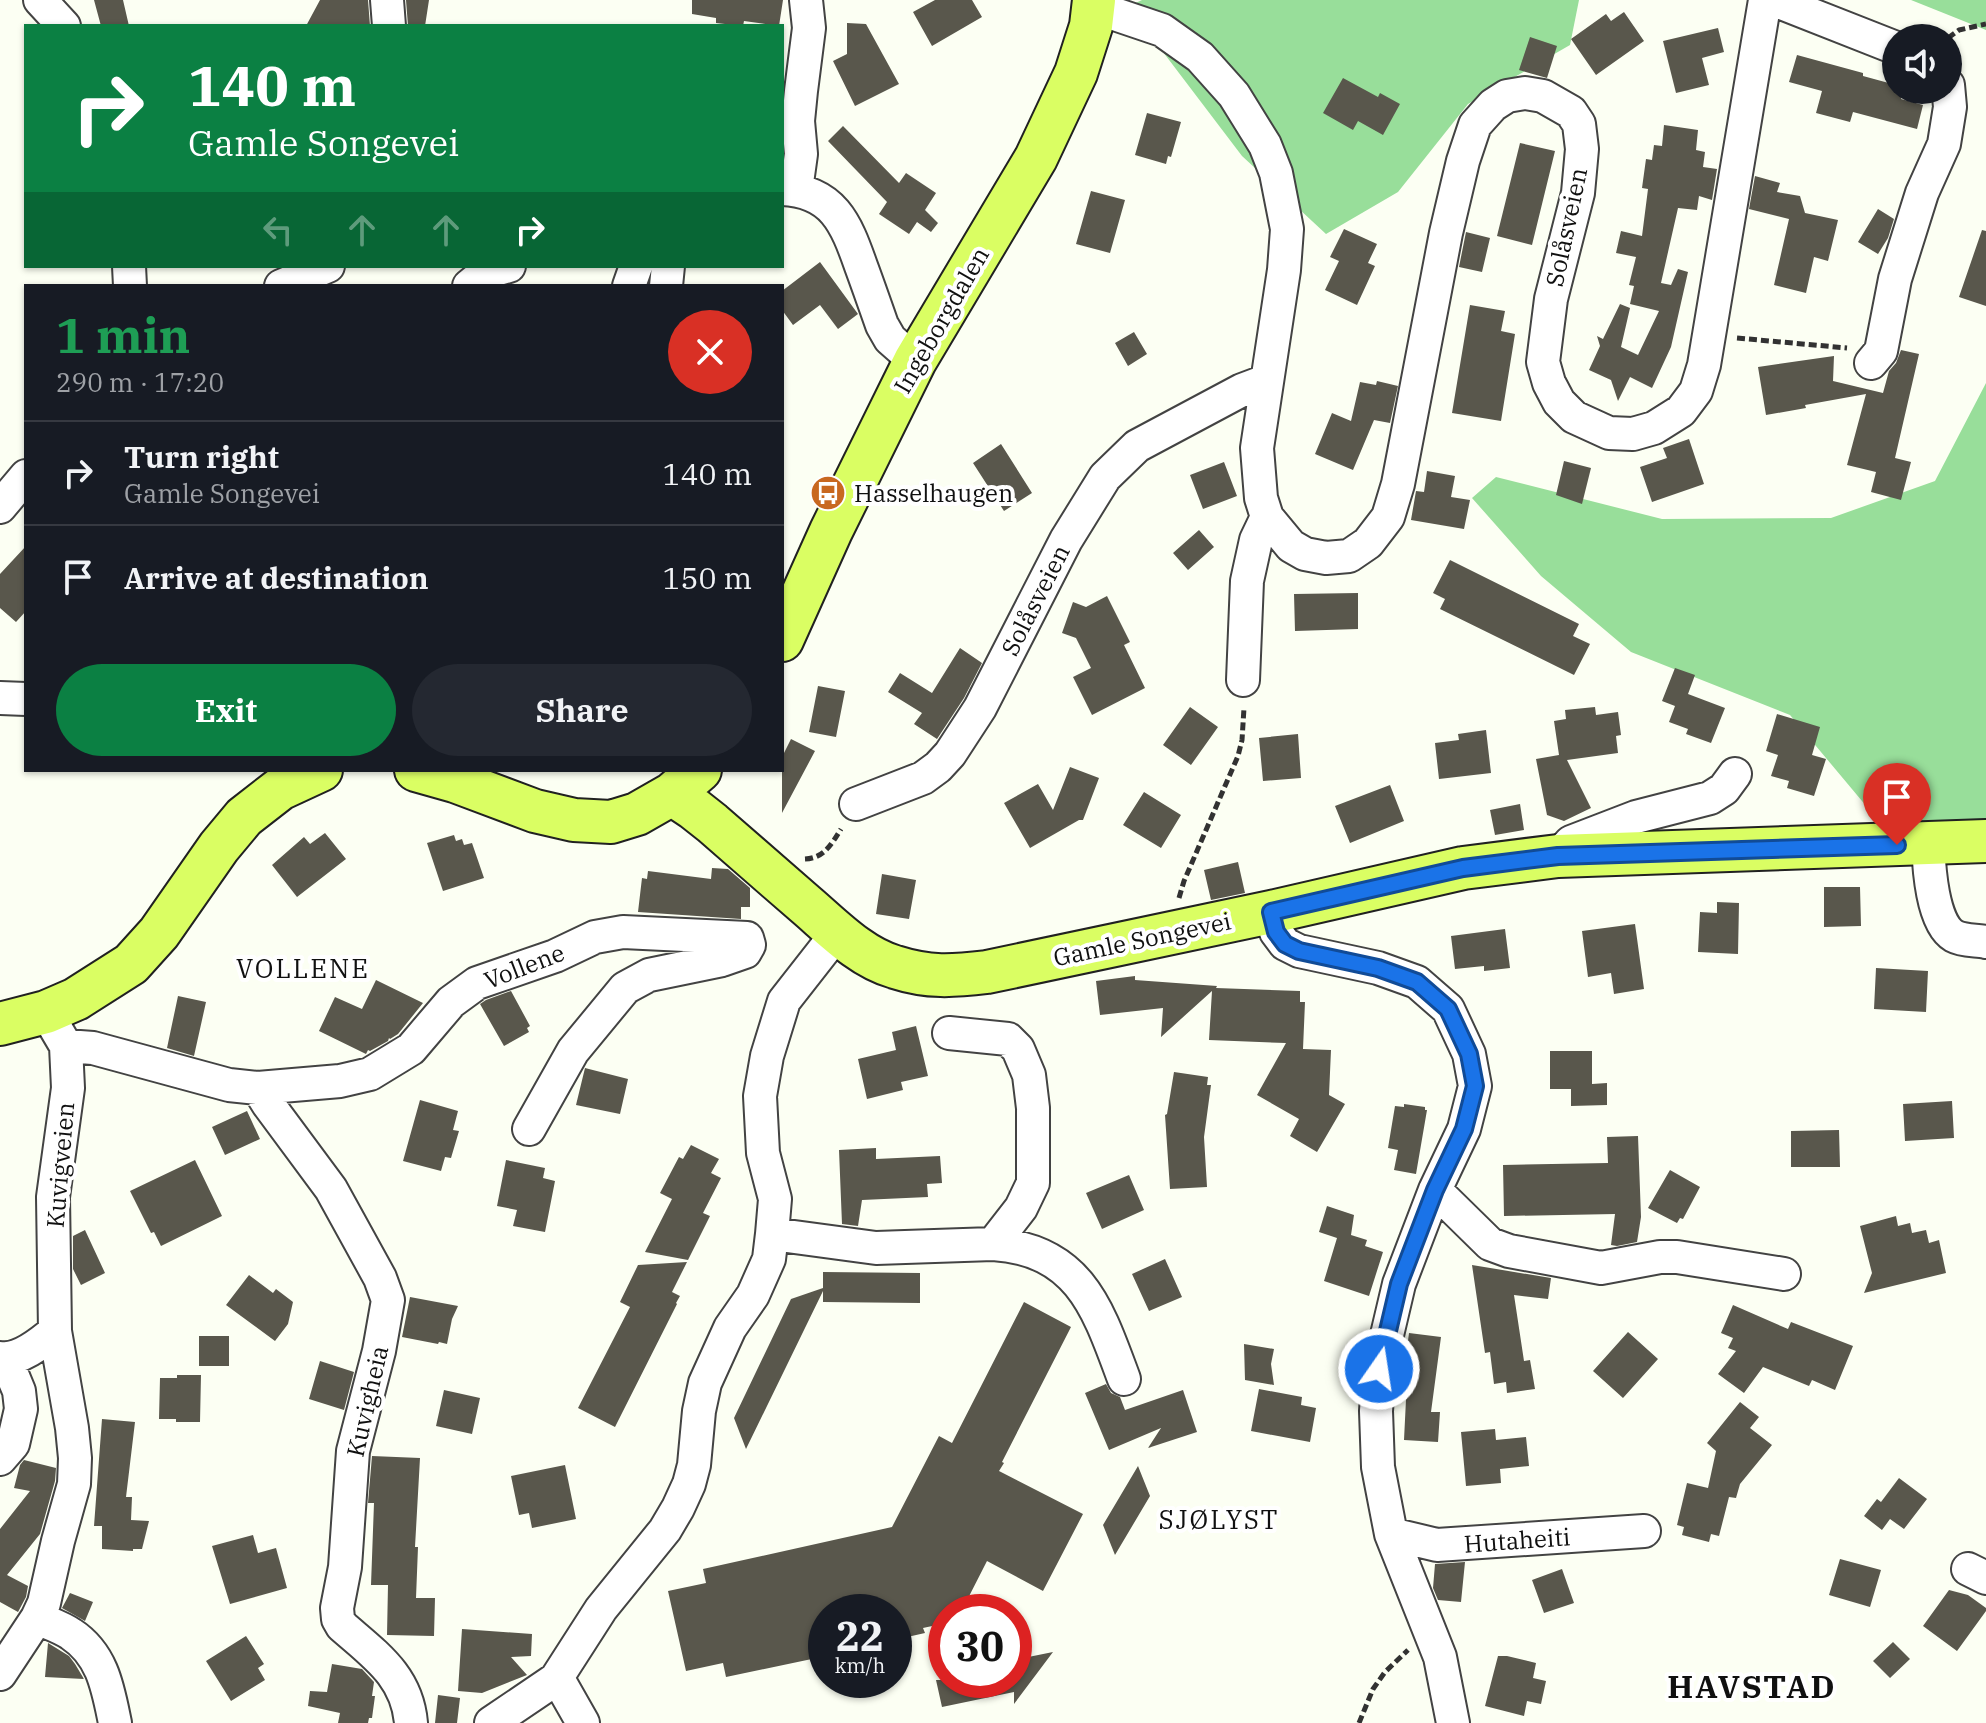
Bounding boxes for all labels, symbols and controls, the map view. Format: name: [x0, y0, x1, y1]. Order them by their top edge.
map controls: [1882, 24, 1962, 104]
button: sound: [1882, 24, 1962, 104]
text: 140 m: [188, 49, 356, 121]
icon: right: [56, 56, 160, 160]
text: Gamle Songevei: [188, 119, 459, 166]
street label: Solåsveien: [1538, 165, 1594, 289]
icon: left: [256, 208, 300, 252]
icon: ahead: [340, 208, 384, 252]
icon: ahead: [424, 208, 468, 252]
icon: right: [508, 208, 552, 252]
street label: Ingeborgdalen: [886, 241, 996, 399]
text: 1 min: [56, 304, 190, 366]
button: close: [668, 310, 752, 394]
text: 290 m · 17:20: [56, 365, 224, 399]
text: Turn right: [124, 437, 279, 476]
icon: right: [56, 451, 100, 495]
text: 140 m: [662, 454, 752, 493]
bus stop icon: Hasselhaugen: [809, 474, 847, 512]
text: Gamle Songevei: [124, 476, 320, 510]
place label: Hasselhaugen: [854, 477, 1013, 509]
street label: Solåsveien: [993, 539, 1077, 661]
icon: arrive: [56, 555, 100, 599]
text: Arrive at destination: [124, 558, 429, 597]
text: 150 m: [662, 558, 752, 597]
button: Exit: [56, 664, 396, 756]
button: Share: [412, 664, 752, 756]
pin: [1863, 763, 1931, 845]
icon: arrive: [1875, 775, 1919, 819]
street label: Gamle Songevei: [1050, 905, 1234, 973]
street label: Vollene: [479, 936, 569, 996]
district label: VOLLENE: [236, 951, 370, 985]
street label: Kuvigveien: [39, 1101, 81, 1229]
position arrow: [1337, 1327, 1421, 1411]
street label: Kuvigheia: [339, 1342, 395, 1460]
district label: SJØLYST: [1158, 1502, 1280, 1536]
street label: Hutaheiti: [1463, 1520, 1571, 1560]
speed limit sign: 30: [928, 1594, 1032, 1698]
text: 22: [836, 1610, 884, 1662]
text: km/h: [835, 1652, 885, 1679]
district label: HAVSTAD: [1667, 1665, 1837, 1707]

